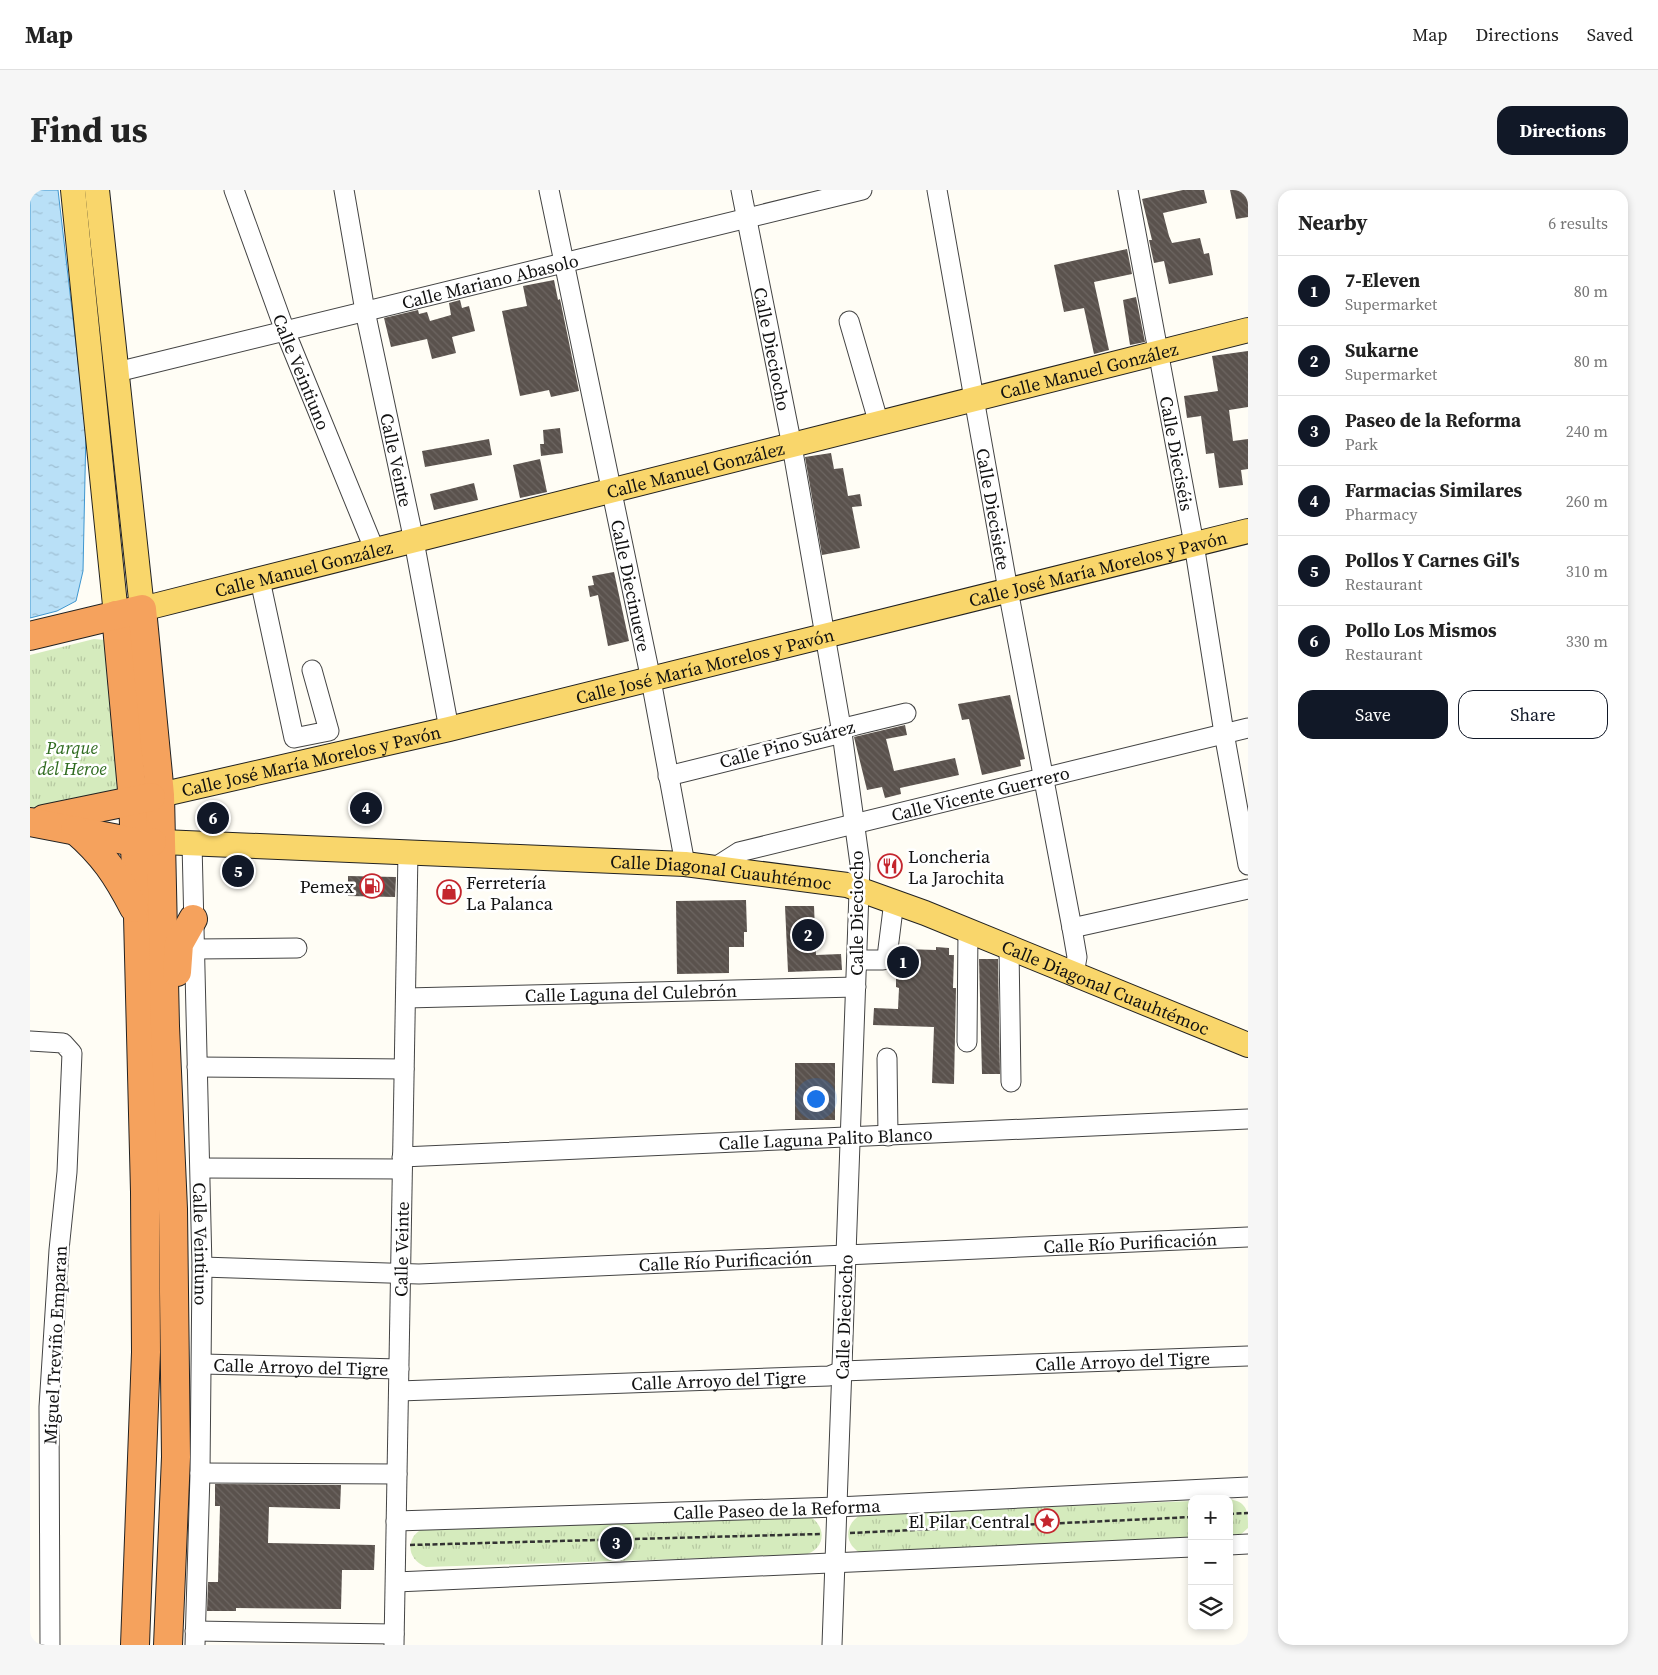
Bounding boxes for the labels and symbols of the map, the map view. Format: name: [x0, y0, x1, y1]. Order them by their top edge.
street label: Calle Mariano Abasolo: [399, 247, 581, 314]
street label: Calle Dieciocho: [748, 285, 797, 413]
street label: Calle Veintiuno: [267, 310, 337, 433]
street label: Calle Manuel González: [997, 336, 1181, 405]
street label: Calle Dieciséis: [1154, 394, 1200, 513]
street label: Calle Veinte: [375, 411, 419, 509]
street label: Calle Manuel González: [604, 435, 787, 504]
street label: Calle Diecisiete: [971, 446, 1017, 572]
street label: Calle Diecinueve: [605, 517, 657, 654]
street label: Calle José María Morelos y Pavón: [966, 524, 1230, 612]
street label: Calle Manuel González: [212, 534, 395, 603]
street label: Calle José María Morelos y Pavón: [573, 622, 837, 710]
street label: Calle Pino Suárez: [717, 714, 857, 774]
street label: Calle José María Morelos y Pavón: [179, 719, 443, 802]
park label: Parque del Heroe: [37, 735, 107, 781]
street label: Calle Vicente Guerrero: [889, 759, 1072, 827]
pin: 4: [350, 789, 382, 827]
pin: 6: [197, 799, 229, 837]
place label: Loncheria La Jarochita: [908, 844, 1005, 890]
street label: Calle Diagonal Cuauhtémoc: [610, 848, 833, 895]
street label: Calle Dieciocho: [844, 850, 869, 976]
pin: 5: [222, 852, 254, 890]
restaurant icon: Loncheria La Jarochita: [877, 853, 903, 879]
place label: Ferretería La Palanca: [466, 870, 554, 916]
fuel station icon: Pemex: [359, 873, 385, 899]
place label: Pemex: [300, 874, 355, 899]
shop icon: Ferretería La Palanca: [436, 879, 462, 905]
pin: 2: [792, 916, 824, 954]
street label: Calle Diagonal Cuauhtémoc: [998, 933, 1214, 1041]
pin: 1: [887, 943, 919, 981]
street label: Calle Laguna del Culebrón: [525, 977, 737, 1008]
your location: [803, 1086, 829, 1112]
street label: Calle Laguna Palito Blanco: [718, 1121, 933, 1155]
street label: Calle Veintiuno: [188, 1182, 215, 1306]
street label: Calle Veinte: [388, 1201, 414, 1297]
street label: Calle Río Purificación: [1043, 1226, 1218, 1259]
street label: Calle Río Purificación: [638, 1244, 813, 1277]
street label: Miguel Treviño Emparan: [37, 1245, 73, 1445]
street label: Calle Dieciocho: [829, 1254, 859, 1380]
street label: Calle Arroyo del Tigre: [1035, 1345, 1211, 1376]
street label: Calle Arroyo del Tigre: [213, 1352, 389, 1381]
street label: Calle Arroyo del Tigre: [631, 1364, 807, 1395]
street label: Calle Paseo de la Reforma: [673, 1492, 882, 1525]
place icon: El Pilar Central: [1034, 1508, 1060, 1534]
place label: El Pilar Central: [908, 1509, 1030, 1534]
pin: 3: [600, 1524, 632, 1562]

